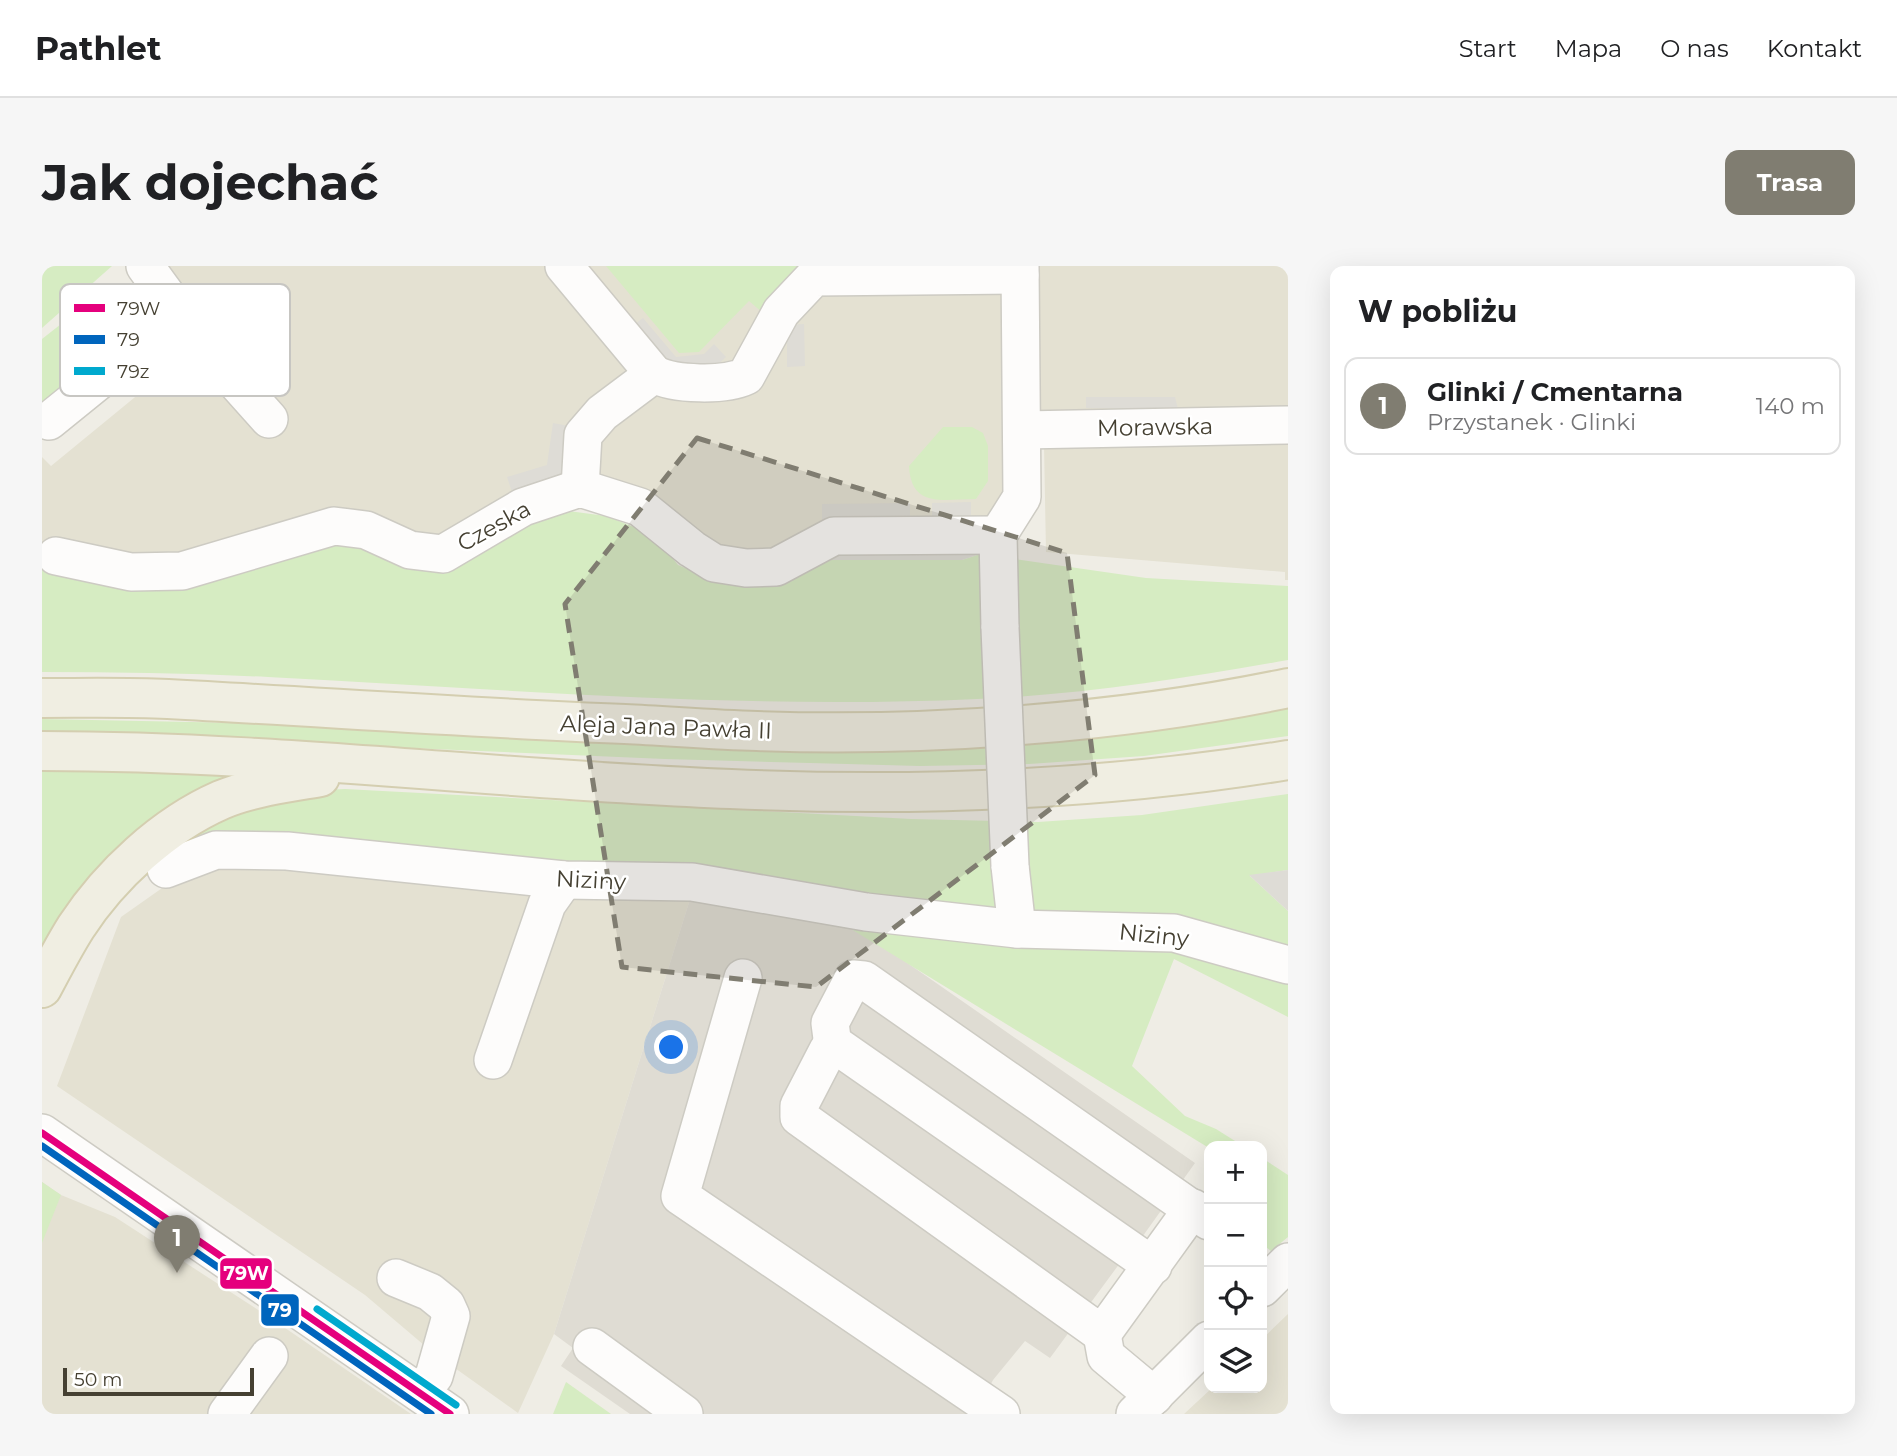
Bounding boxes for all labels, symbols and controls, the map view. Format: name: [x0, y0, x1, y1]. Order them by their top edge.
text: Pathlet: [35, 28, 161, 68]
text: Start: [1459, 34, 1517, 63]
text: Mapa: [1555, 34, 1622, 63]
text: O nas: [1660, 34, 1729, 63]
text: Kontakt: [1767, 34, 1862, 63]
button: Trasa: [1725, 150, 1855, 215]
text: Jak dojechać: [42, 153, 378, 212]
legend: [60, 284, 290, 396]
text: W pobliżu: [1358, 293, 1517, 330]
text: 79W: [117, 297, 160, 320]
text: 79: [117, 328, 140, 351]
text: 79z: [117, 360, 149, 383]
text: Glinki / Cmentarna: [1427, 376, 1683, 408]
text: 1: [1378, 392, 1388, 420]
text: 140 m: [1756, 392, 1825, 420]
text: Przystanek · Glinki: [1427, 408, 1636, 436]
street label: Morawska: [1097, 412, 1213, 442]
street label: Czeska: [452, 494, 536, 558]
street label: Aleja Jana Pawła II: [560, 709, 772, 745]
street label: Niziny: [555, 864, 627, 896]
street label: Niziny: [1118, 917, 1191, 953]
your location: [654, 1030, 688, 1064]
map controls: [1204, 1141, 1267, 1393]
button: +: [1204, 1141, 1267, 1204]
button: −: [1204, 1204, 1267, 1267]
pin: 1: [154, 1215, 200, 1273]
line badge: 79W: [219, 1257, 273, 1290]
text: 79W: [223, 1262, 269, 1285]
button: locate: [1204, 1267, 1267, 1330]
line badge: 79: [260, 1293, 300, 1327]
text: 79: [268, 1299, 292, 1322]
button: layers: [1204, 1330, 1267, 1393]
scale bar: [63, 1365, 254, 1397]
text: 50 m: [74, 1368, 122, 1391]

